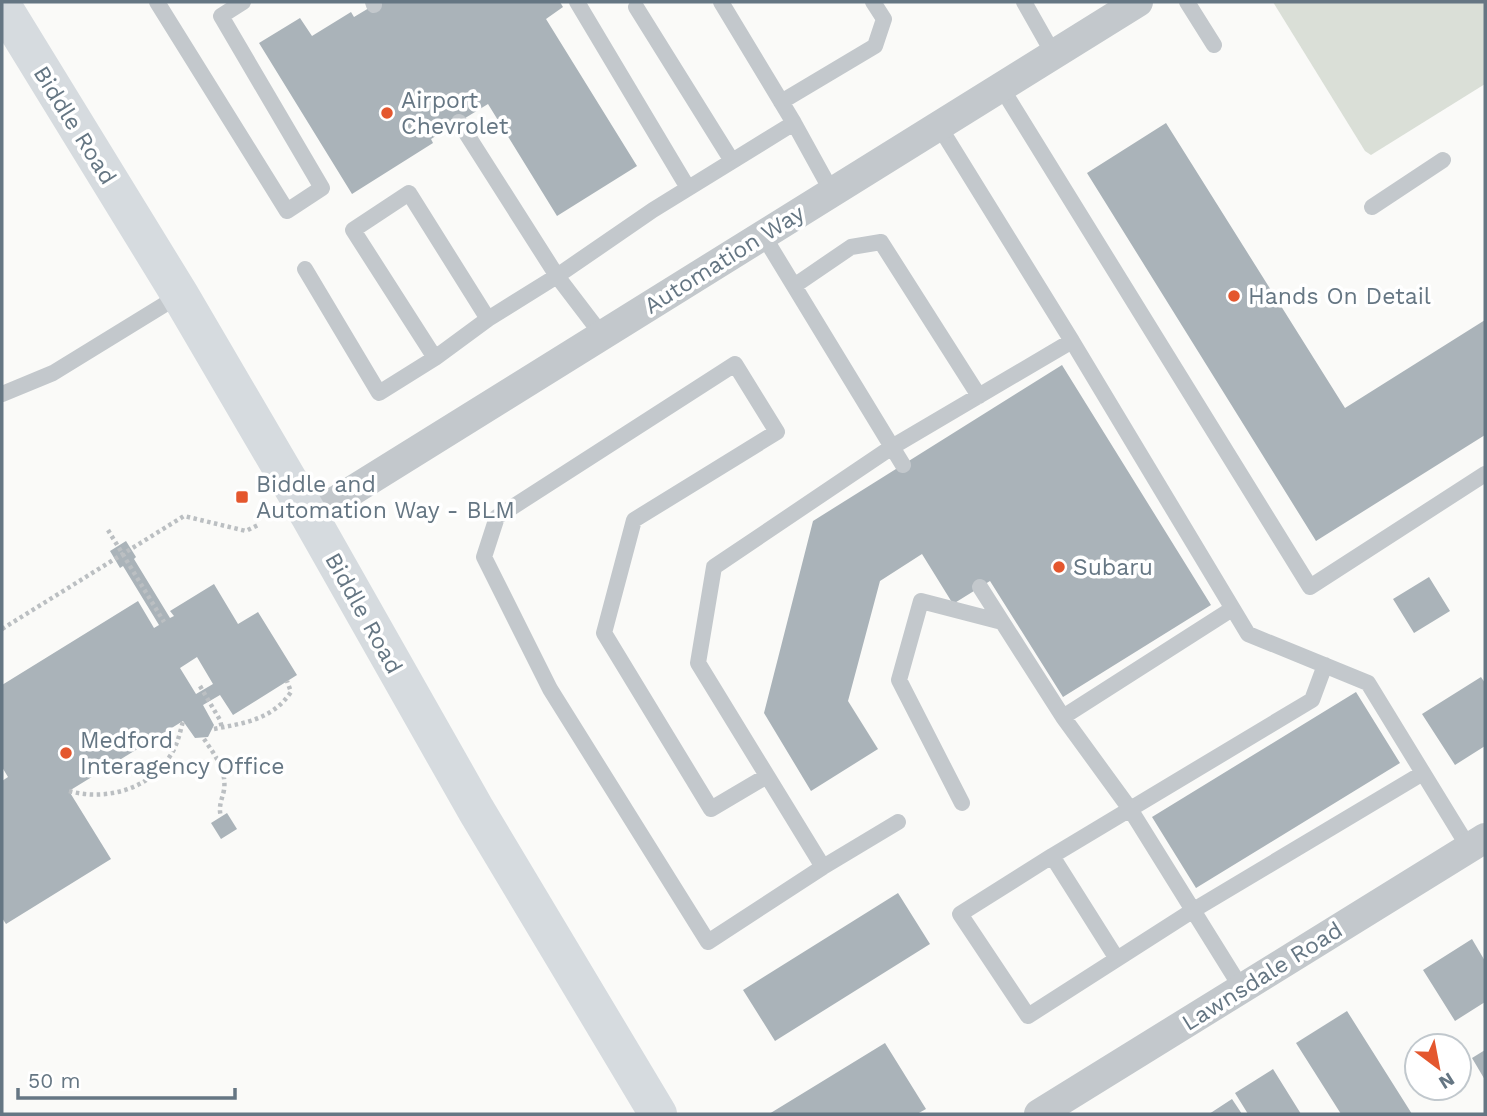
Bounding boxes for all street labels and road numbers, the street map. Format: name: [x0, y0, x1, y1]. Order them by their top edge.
street label: Biddle Road: [28, 61, 122, 189]
street label: Automation Way: [639, 199, 809, 320]
street label: Biddle Road: [319, 548, 408, 679]
street label: Lawnsdale Road: [1177, 916, 1347, 1037]

